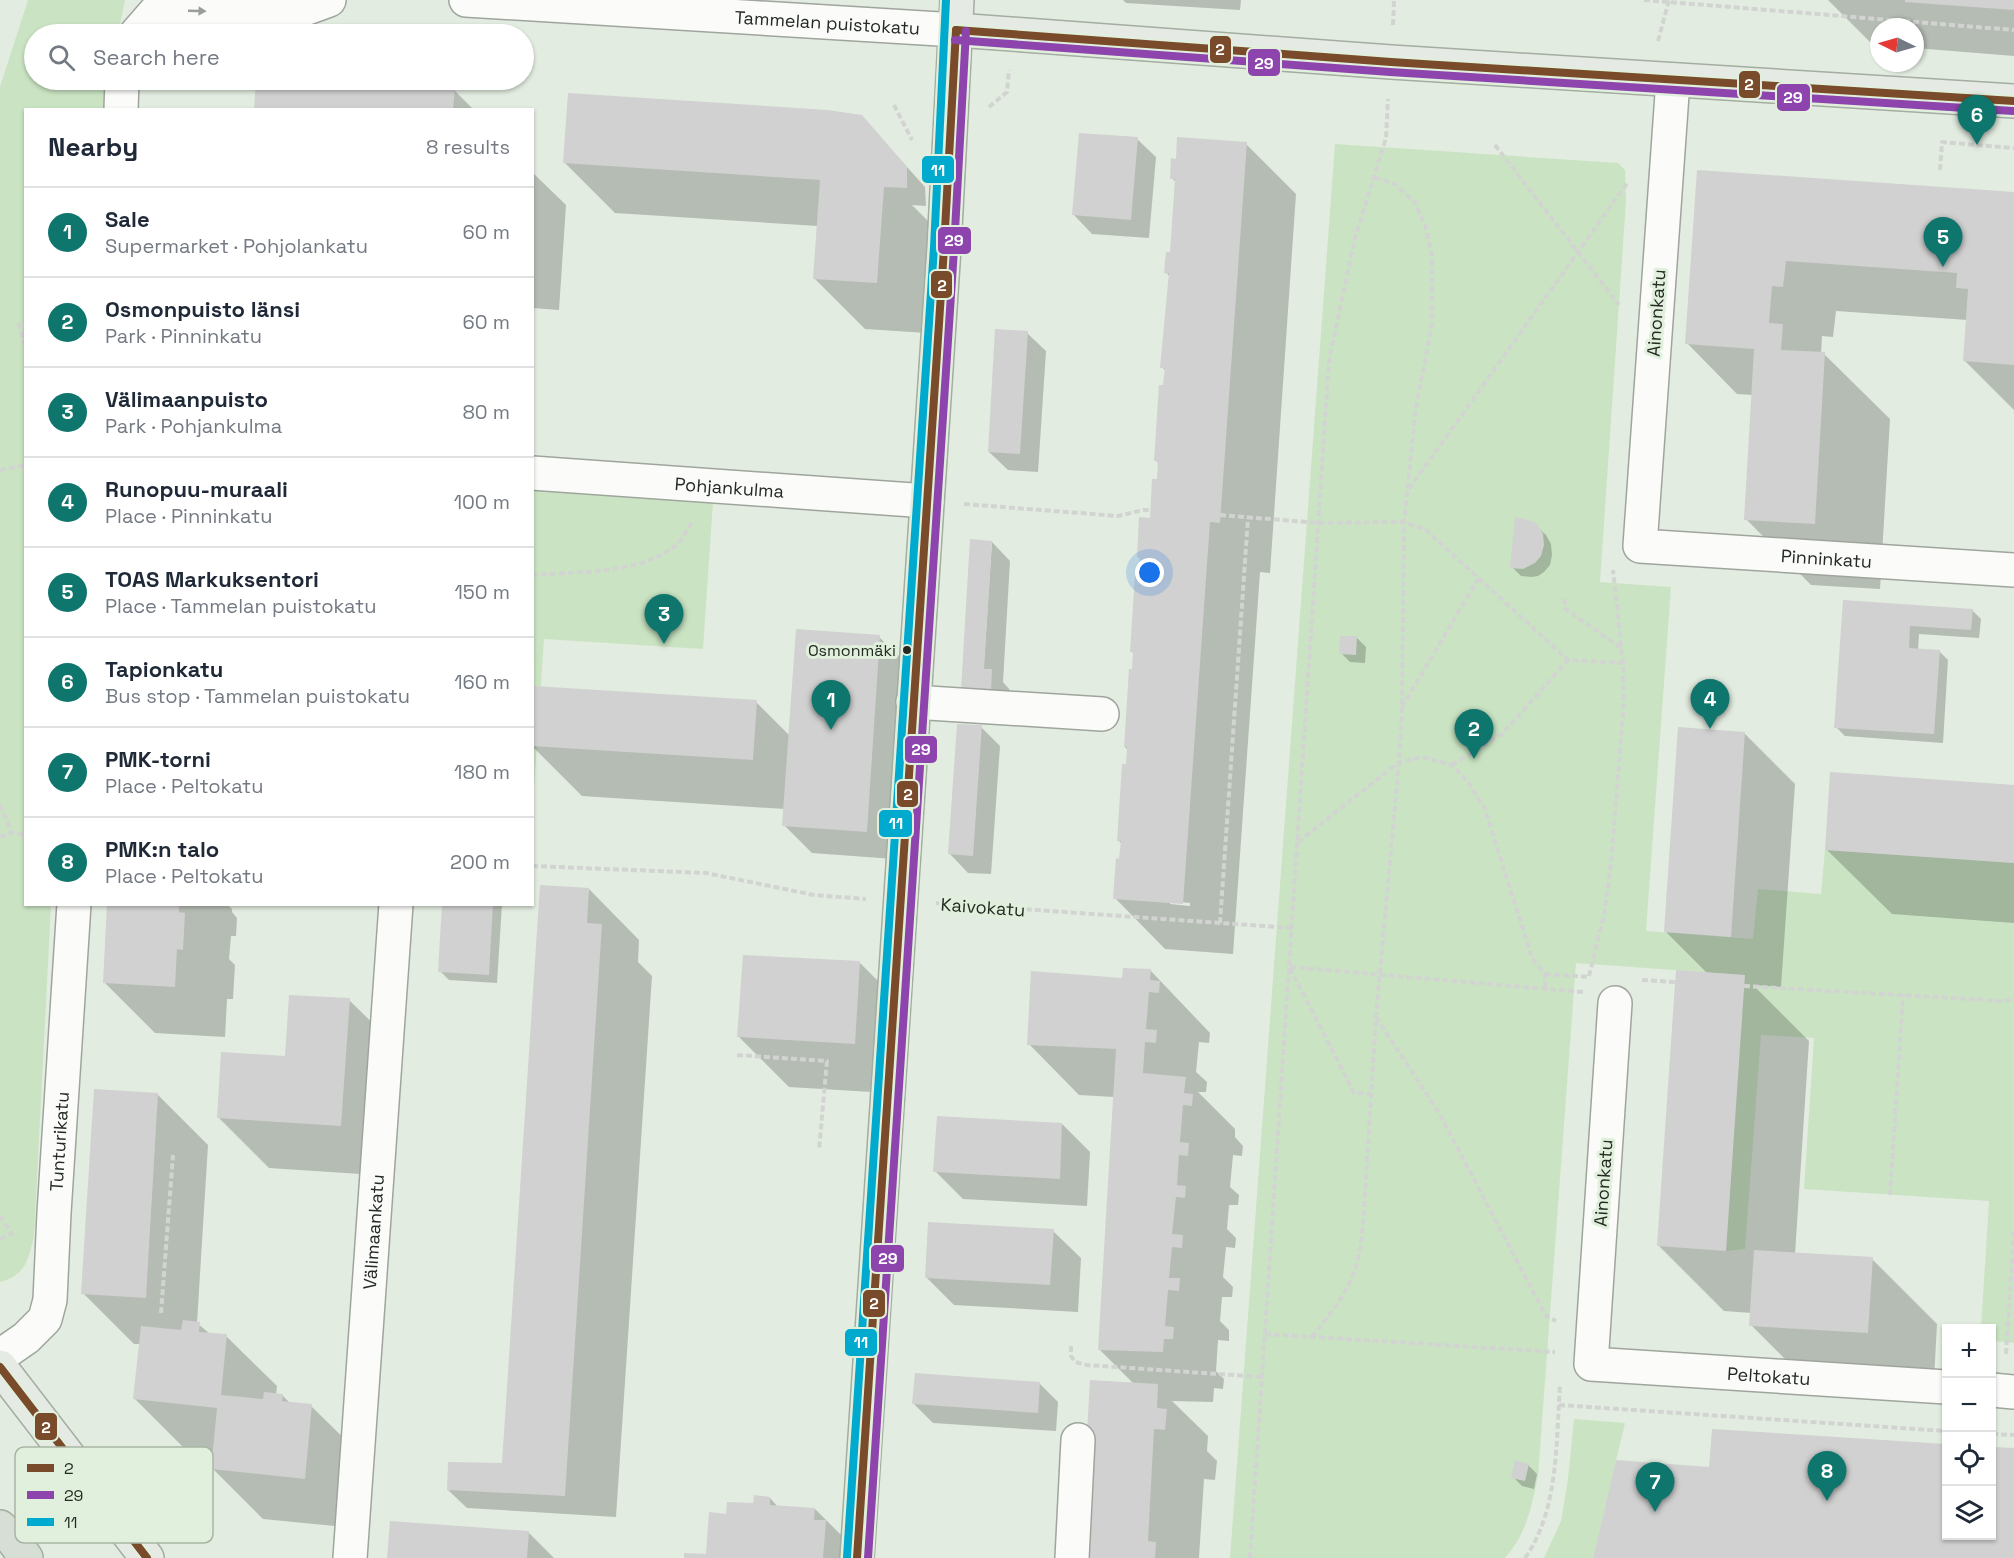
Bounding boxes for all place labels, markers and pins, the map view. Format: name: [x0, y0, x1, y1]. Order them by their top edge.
pin: 6: [1958, 96, 1996, 145]
pin: 5: [1924, 218, 1962, 267]
pin: 3: [644, 594, 684, 644]
place label: Osmonmäki: [808, 640, 896, 661]
marker: Osmonmäki: [901, 644, 913, 656]
pin: 1: [812, 680, 850, 730]
pin: 4: [1690, 680, 1730, 729]
pin: 2: [1454, 710, 1494, 759]
pin: 8: [1808, 1452, 1846, 1501]
pin: 7: [1636, 1462, 1674, 1512]

